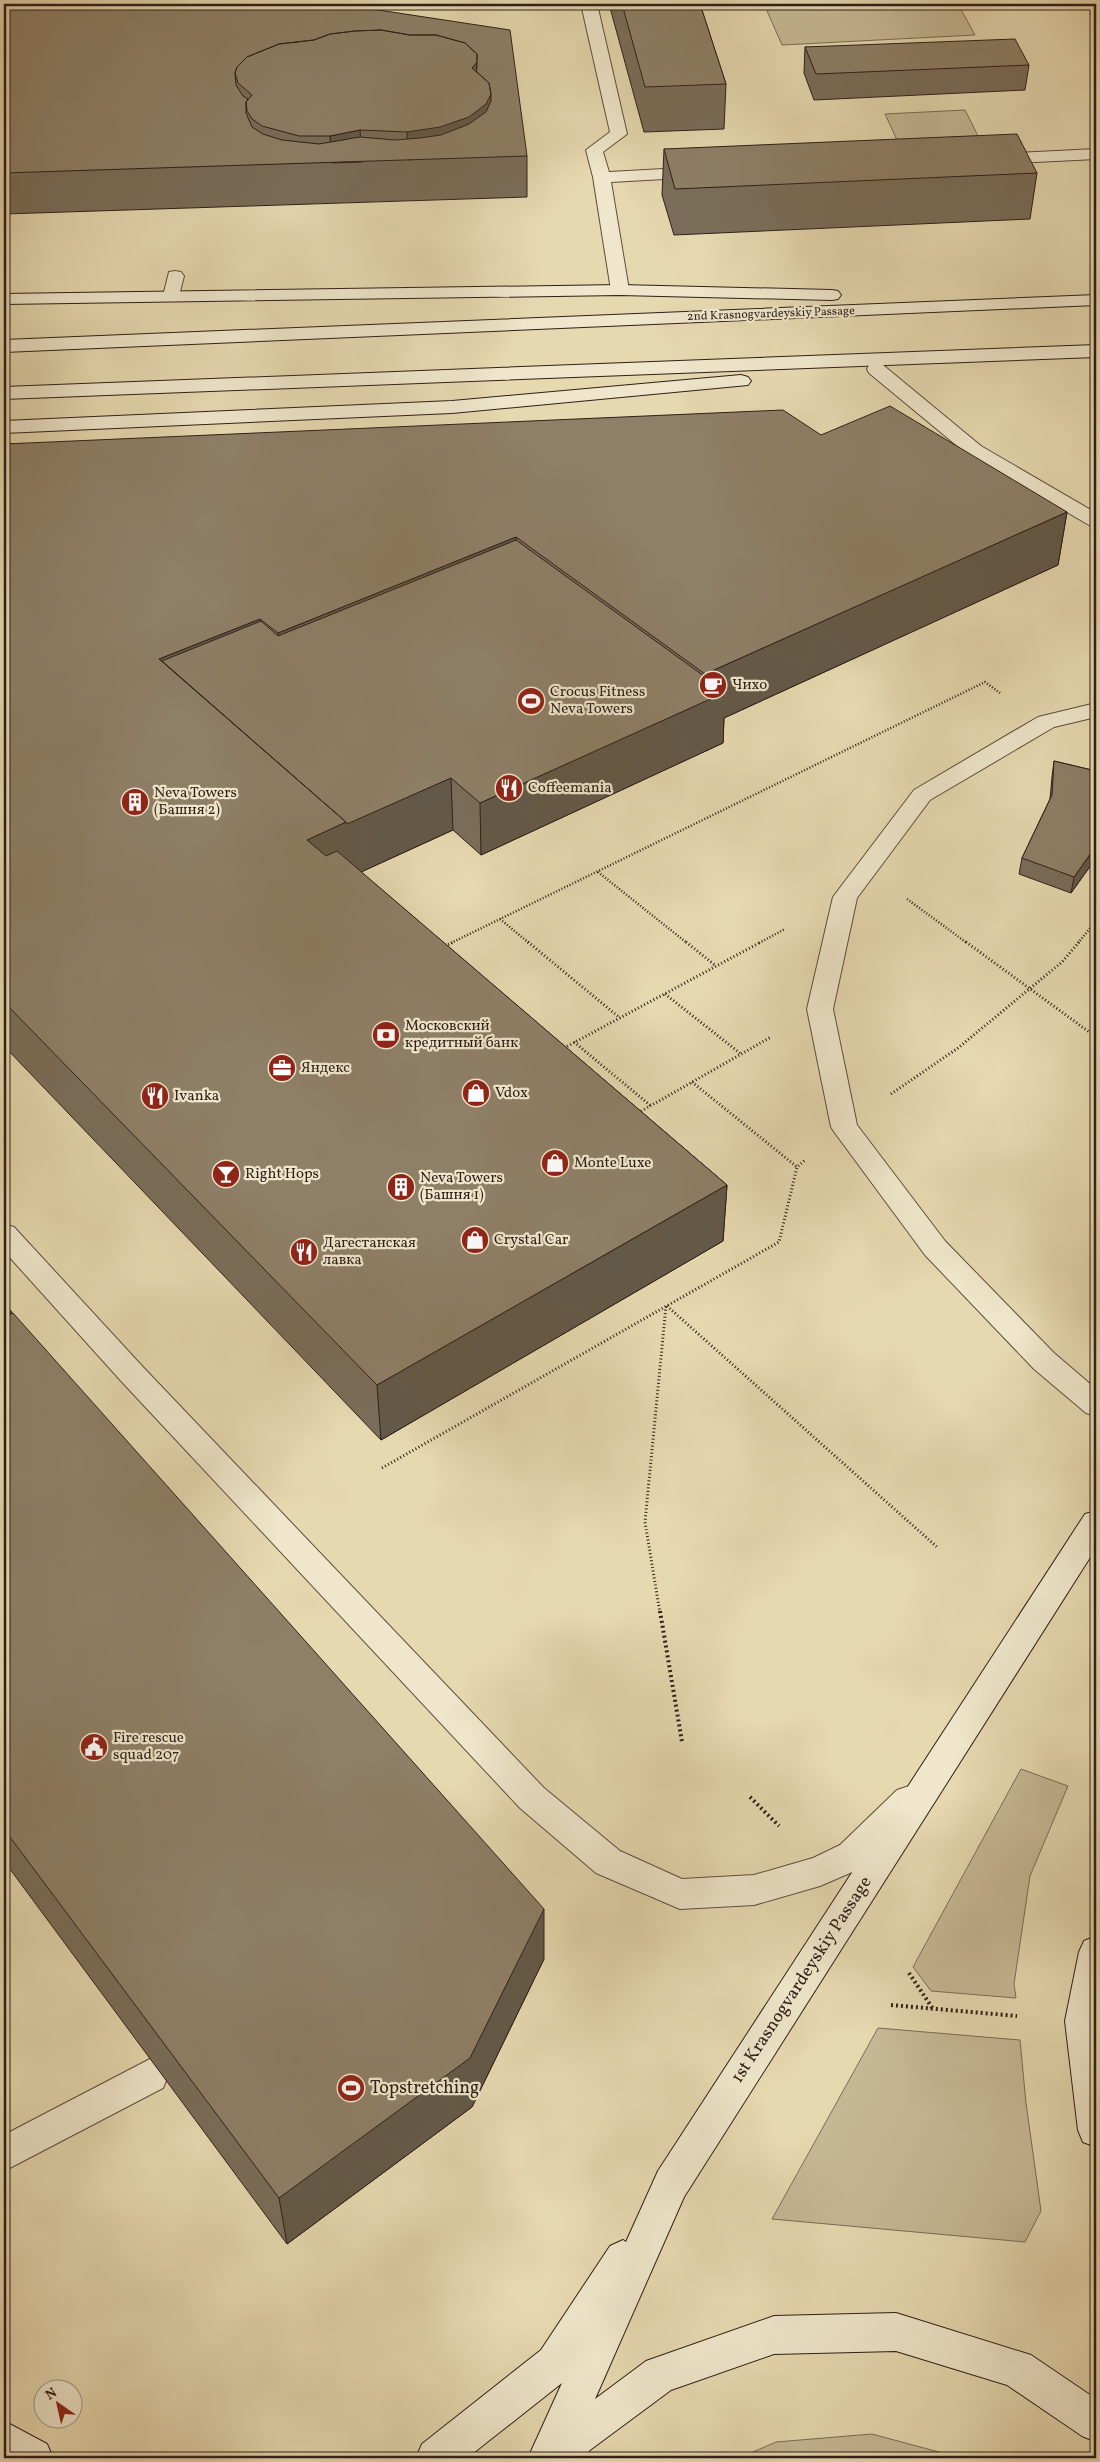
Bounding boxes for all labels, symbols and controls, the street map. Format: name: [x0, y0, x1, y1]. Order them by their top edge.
street label: 2nd Krasnogvardeyskiy Passage: [687, 303, 855, 325]
cafe icon: Чихо: [698, 670, 728, 700]
place label: Чихо: [732, 675, 767, 696]
place label: Crocus Fitness Neva Towers: [550, 682, 645, 720]
sports icon: Crocus Fitness Neva Towers: [516, 686, 546, 716]
restaurant icon: Coffeemania: [494, 773, 524, 803]
place label: Coffeemania: [528, 778, 612, 799]
place label: Neva Towers (Башня 2): [154, 783, 237, 821]
building icon: Neva Towers (Башня 2): [120, 787, 150, 817]
place label: Московский кредитный банк: [405, 1016, 518, 1054]
bank icon: Московский кредитный банк: [371, 1020, 401, 1050]
office icon: Яндекс: [267, 1053, 297, 1083]
place label: Яндекс: [301, 1058, 350, 1079]
shop icon: Vdox: [461, 1078, 491, 1108]
restaurant icon: Ivanka: [140, 1081, 170, 1111]
place label: Vdox: [495, 1083, 528, 1104]
place label: Ivanka: [174, 1086, 219, 1107]
shop icon: Monte Luxe: [540, 1148, 570, 1178]
place label: Monte Luxe: [574, 1153, 651, 1174]
bar icon: Right Hops: [211, 1159, 241, 1189]
place label: Right Hops: [245, 1164, 319, 1185]
place label: Neva Towers (Башня 1): [420, 1168, 503, 1206]
building icon: Neva Towers (Башня 1): [386, 1172, 416, 1202]
shop icon: Crystal Car: [460, 1225, 490, 1255]
place label: Crystal Car: [494, 1230, 568, 1251]
place label: Дагестанская лавка: [323, 1233, 416, 1271]
restaurant icon: Дагестанская лавка: [289, 1237, 319, 1267]
place label: Fire rescue squad 207: [113, 1728, 184, 1766]
public building icon: Fire rescue squad 207: [79, 1732, 109, 1762]
street label: 1st Krasnogvardeyskiy Passage: [726, 1872, 878, 2088]
sports icon: Topstretching: [336, 2073, 366, 2103]
place label: Topstretching: [370, 2076, 479, 2101]
north arrow: [32, 2380, 82, 2430]
text: N: [42, 2384, 61, 2405]

